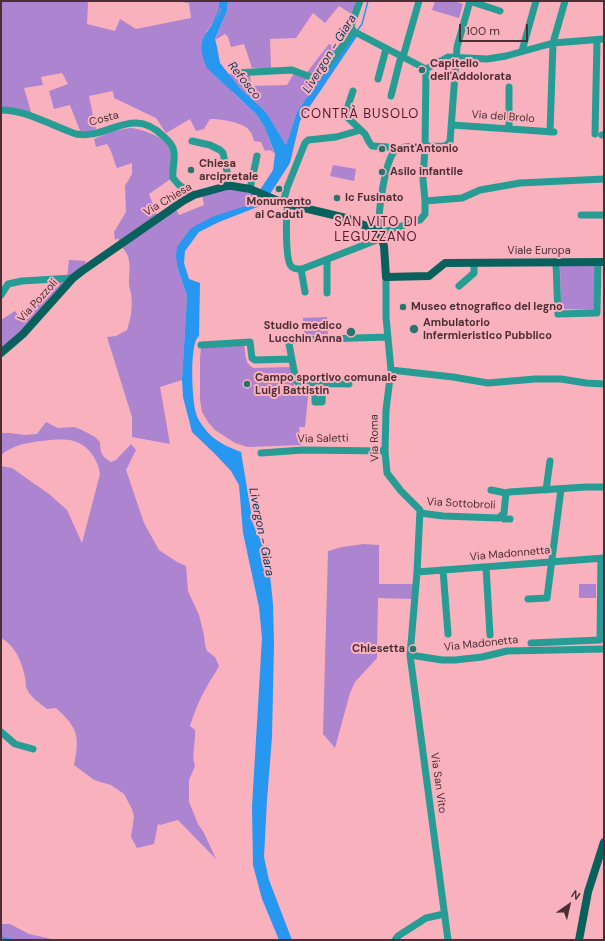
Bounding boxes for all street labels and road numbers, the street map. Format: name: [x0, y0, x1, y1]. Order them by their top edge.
street label: Via del Brolo: [471, 108, 535, 126]
street label: Costa: [88, 109, 120, 129]
street label: Via Chiesa: [142, 181, 194, 219]
street label: Viale Europa: [507, 244, 571, 258]
street label: Via Pozzoli: [15, 277, 61, 325]
street label: Via Roma: [368, 414, 382, 462]
street label: Via Saletti: [297, 432, 349, 446]
street label: Via Sottobroli: [426, 496, 496, 512]
street label: Via Madonnetta: [469, 544, 551, 564]
street label: Via Madonetta: [443, 634, 519, 654]
street label: Via San Vito: [427, 752, 449, 814]

